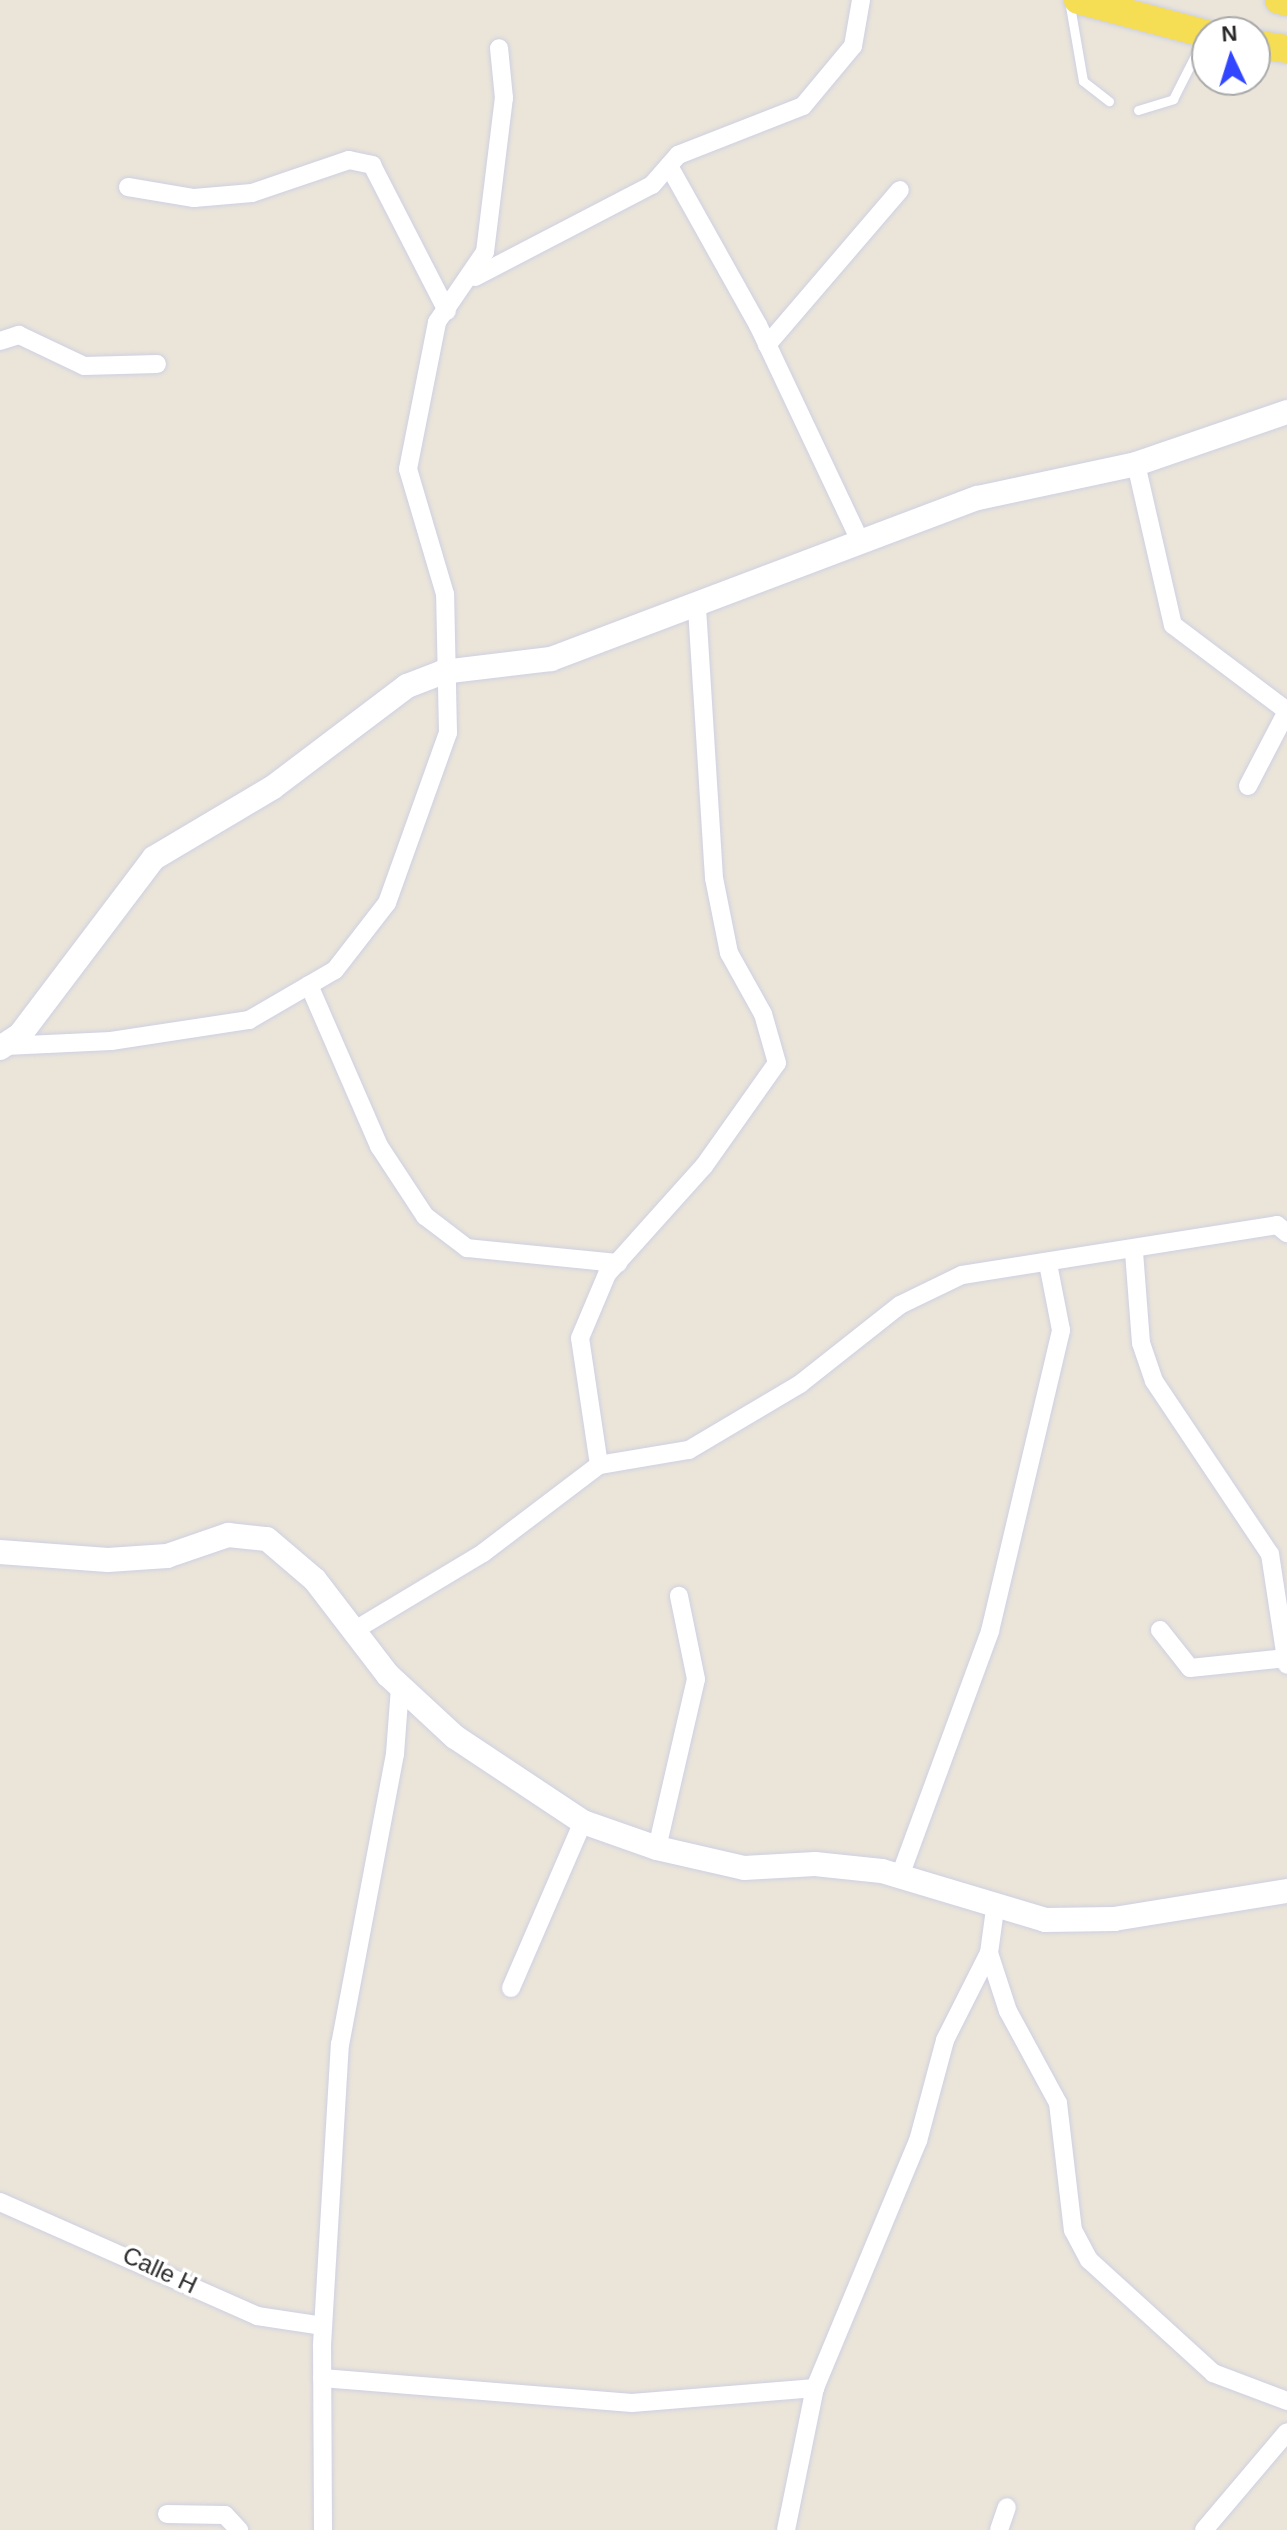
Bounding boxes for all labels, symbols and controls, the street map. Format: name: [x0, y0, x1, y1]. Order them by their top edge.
north arrow: [1191, 16, 1271, 96]
text: N: [1221, 21, 1238, 47]
street label: Calle H: [118, 2240, 202, 2300]

